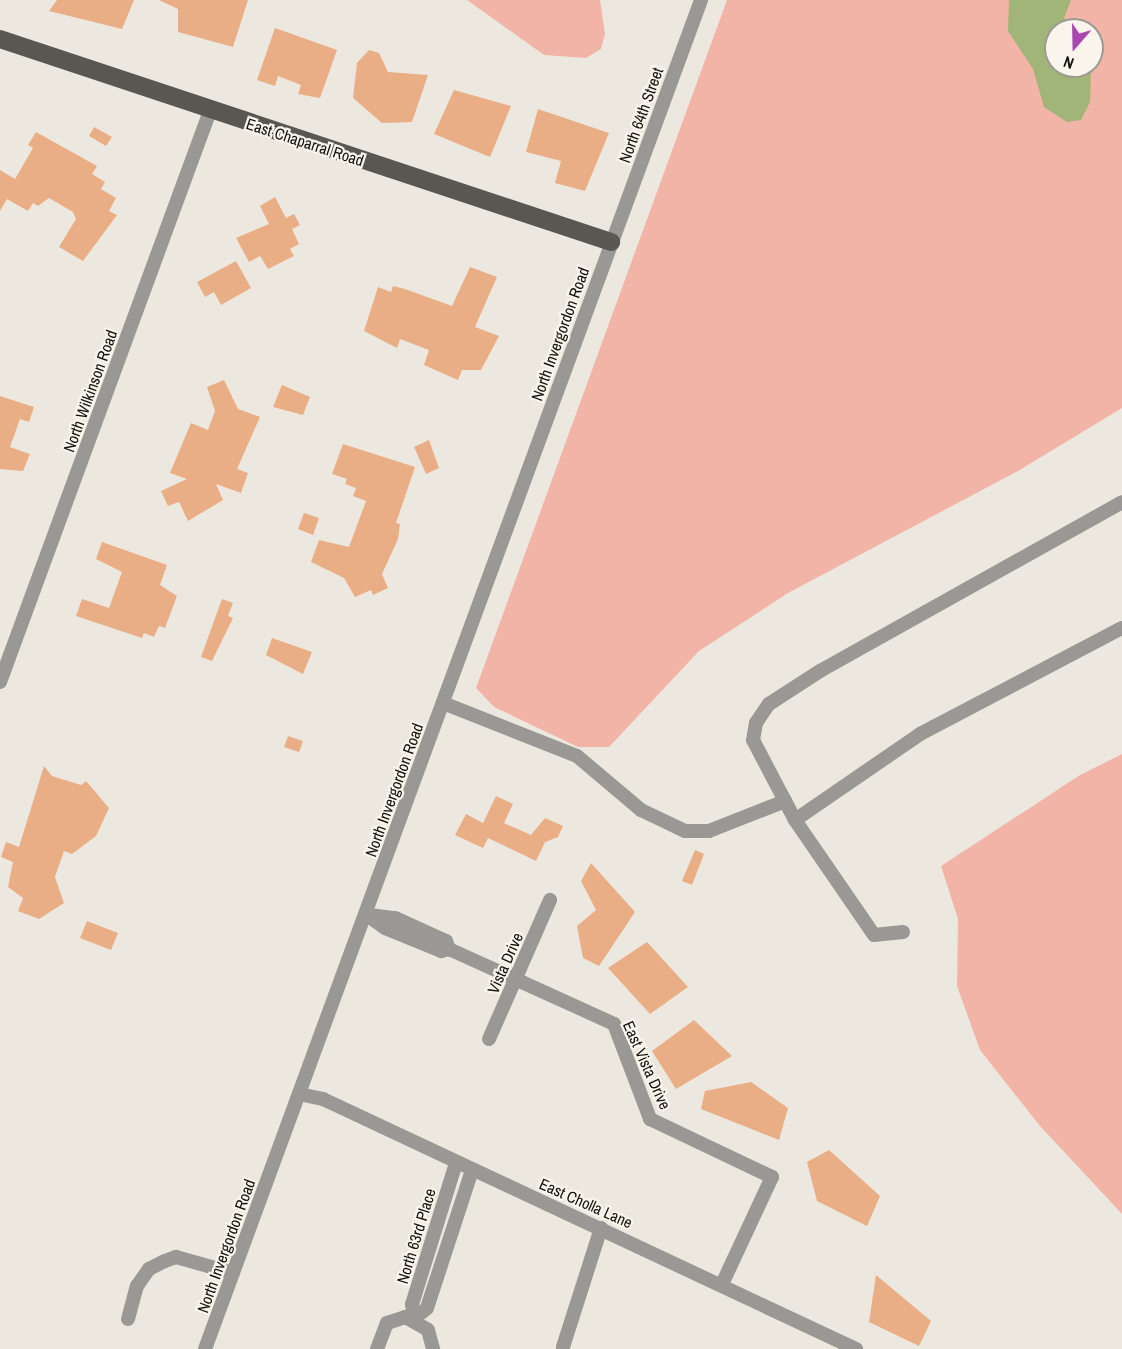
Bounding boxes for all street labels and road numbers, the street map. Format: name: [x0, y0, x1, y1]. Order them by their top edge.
street label: North 64th Street: [615, 65, 667, 165]
street label: East Chaparral Road: [244, 114, 366, 170]
street label: North Invergordon Road: [527, 265, 593, 403]
street label: North Wilkinson Road: [59, 327, 121, 455]
street label: North Invergordon Road: [361, 721, 427, 859]
street label: Vista Drive: [483, 930, 527, 996]
street label: East Vista Drive: [619, 1018, 675, 1112]
street label: East Cholla Lane: [536, 1174, 636, 1232]
street label: North Invergordon Road: [193, 1177, 259, 1315]
street label: North 63rd Place: [392, 1186, 440, 1286]

